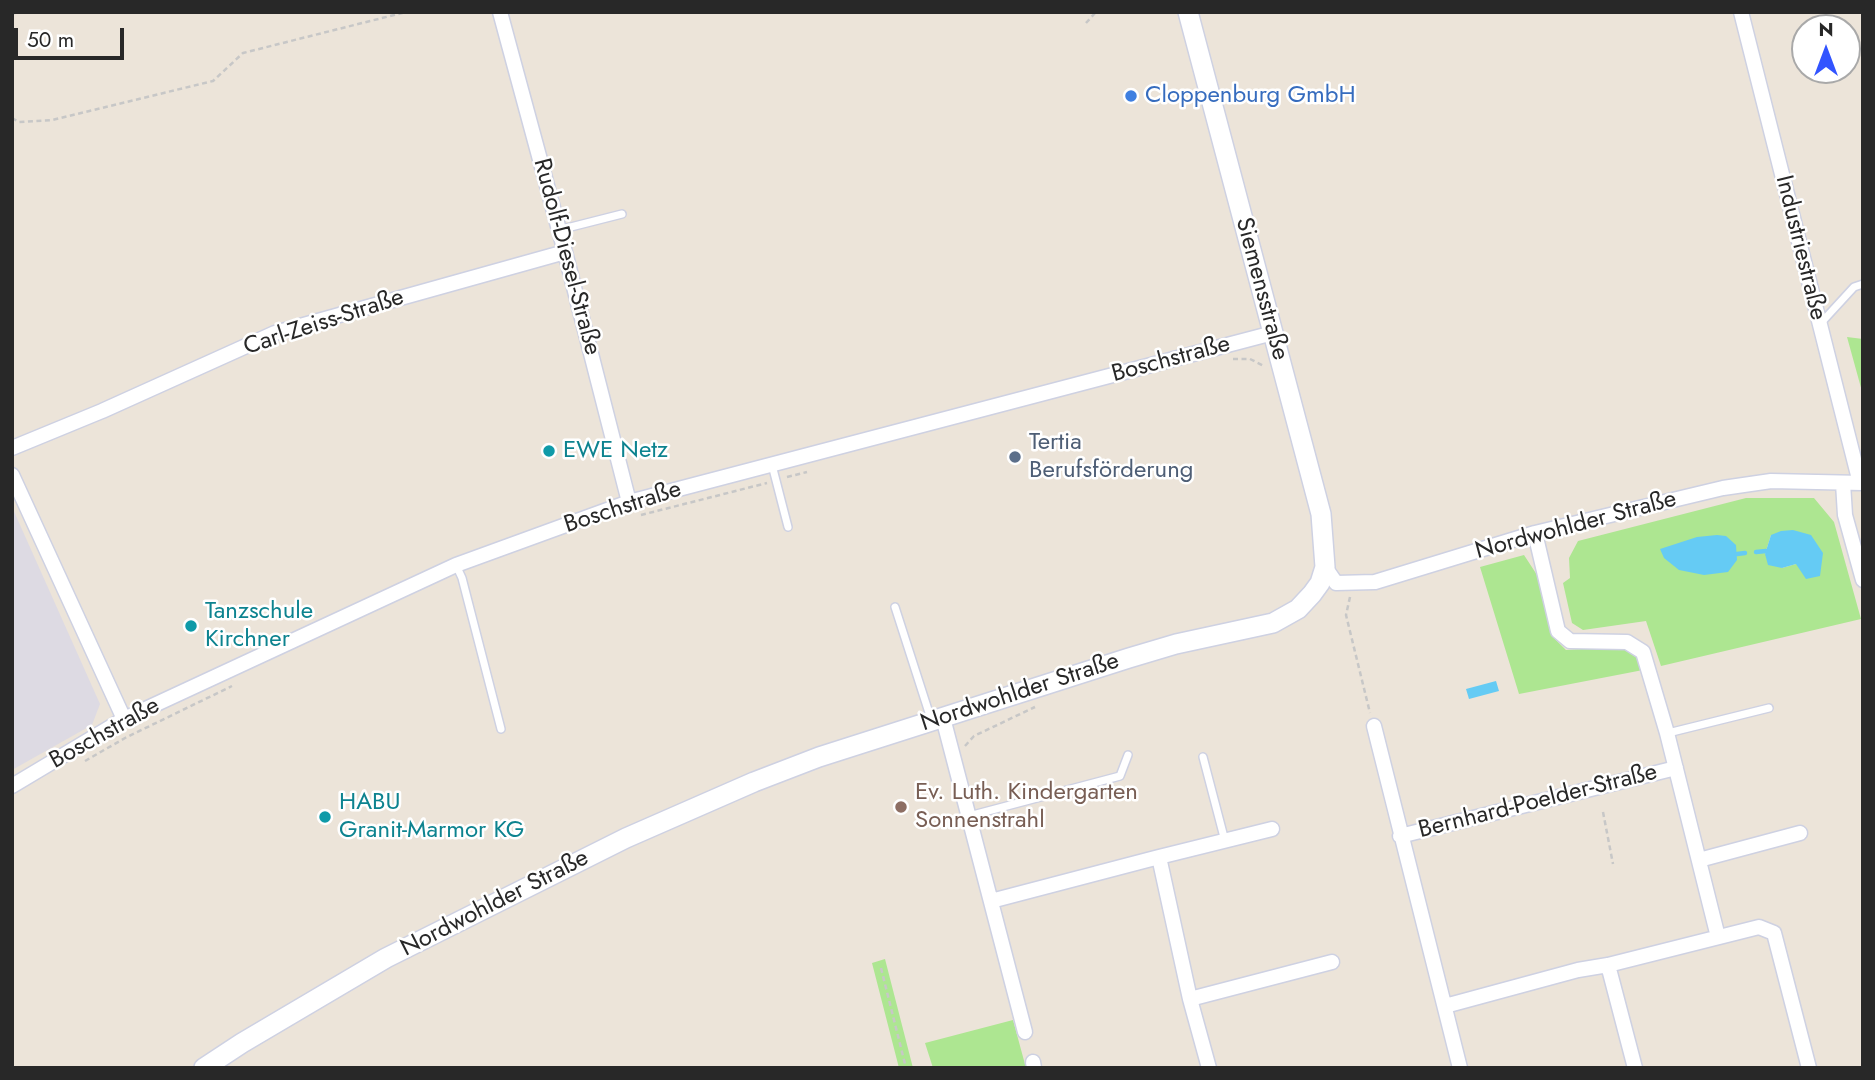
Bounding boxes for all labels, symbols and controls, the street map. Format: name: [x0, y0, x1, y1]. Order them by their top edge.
scale bar: [18, 14, 128, 58]
north arrow: [1791, 14, 1861, 84]
text: N: [1818, 16, 1834, 43]
text: 50 m: [27, 25, 74, 55]
place label: Cloppenburg GmbH: [1145, 82, 1356, 110]
marker: Cloppenburg GmbH: [1123, 88, 1139, 104]
street label: Rudolf-Diesel-Straße: [526, 156, 606, 358]
street label: Industriestraße: [1768, 173, 1832, 323]
street label: Siemensstraße: [1228, 215, 1294, 363]
street label: Carl-Zeiss-Straße: [240, 284, 408, 362]
street label: Boschstraße: [1109, 330, 1233, 390]
place label: Tertia Berufsförderung: [1029, 429, 1193, 485]
place label: EWE Netz: [563, 437, 668, 465]
marker: EWE Netz: [541, 443, 557, 459]
marker: Tertia Berufsförderung: [1007, 449, 1023, 465]
street label: Boschstraße: [561, 476, 685, 540]
street label: Nordwohlder Straße: [1472, 485, 1680, 567]
place label: Tanzschule Kirchner: [205, 598, 313, 654]
marker: Tanzschule Kirchner: [183, 618, 199, 634]
street label: Nordwohlder Straße: [917, 647, 1123, 739]
street label: Boschstraße: [45, 692, 165, 776]
street label: Bernhard-Poelder-Straße: [1416, 758, 1660, 846]
place label: Ev. Luth. Kindergarten Sonnenstrahl: [915, 779, 1138, 835]
place label: HABU Granit-Marmor KG: [339, 789, 524, 845]
marker: Ev. Luth. Kindergarten Sonnenstrahl: [893, 799, 909, 815]
marker: HABU Granit-Marmor KG: [317, 809, 333, 825]
street label: Nordwohlder Straße: [396, 844, 594, 964]

